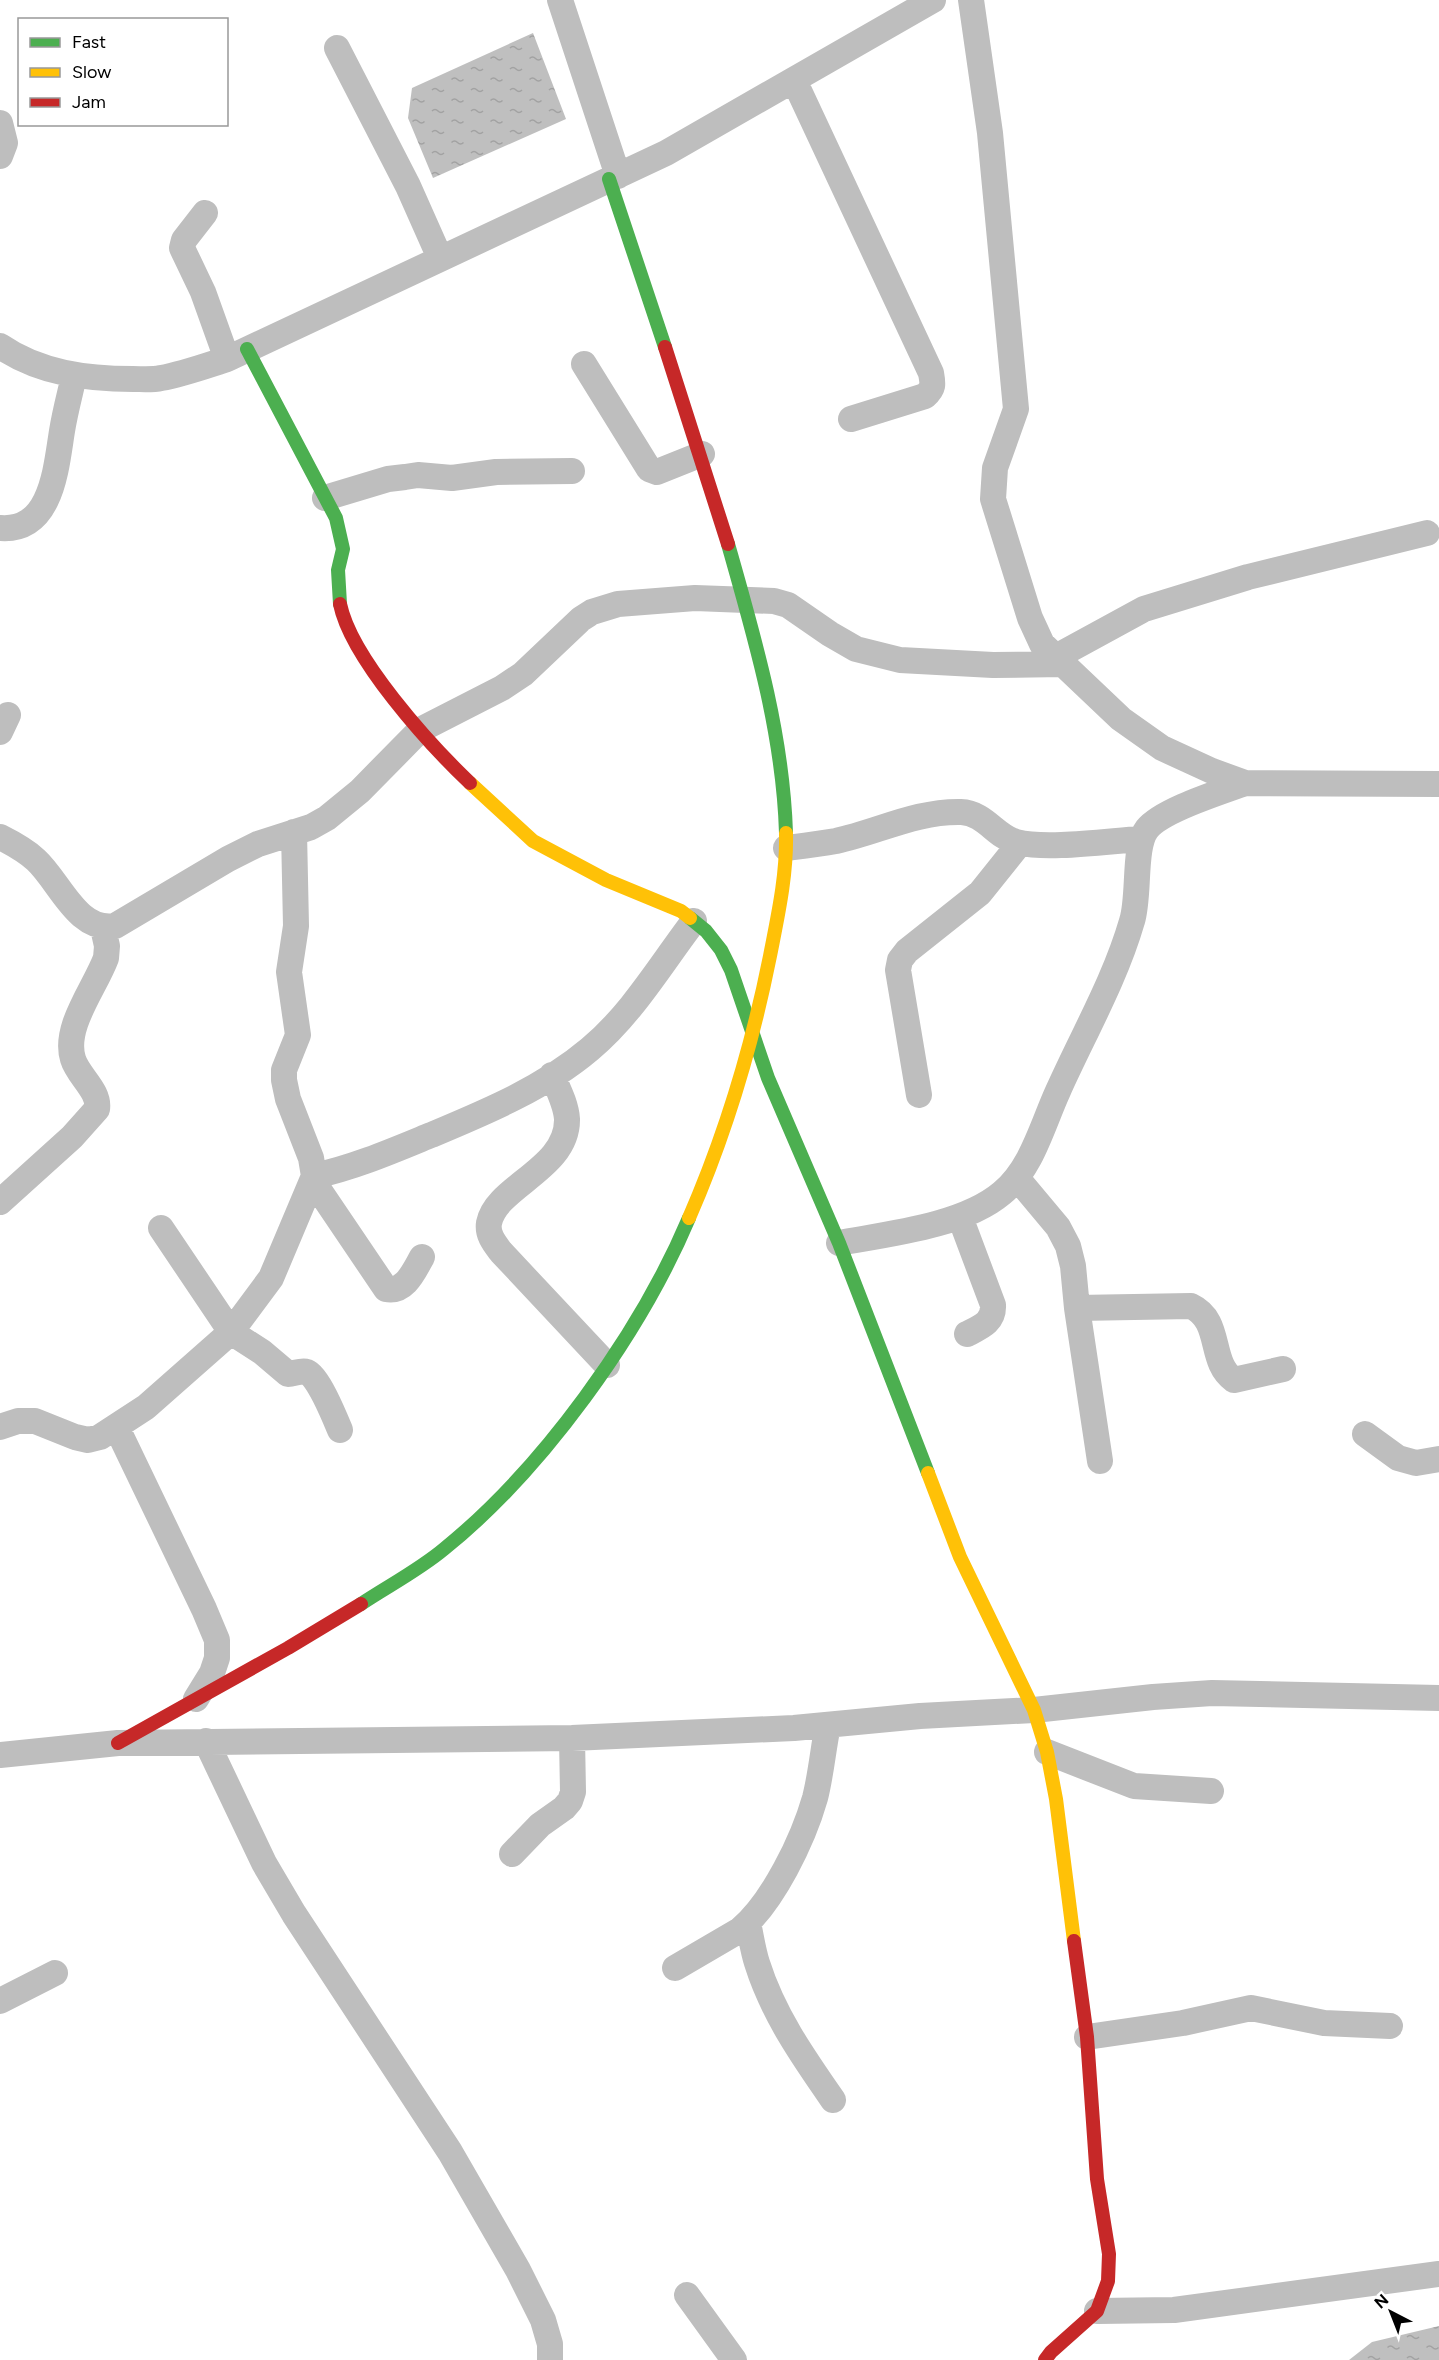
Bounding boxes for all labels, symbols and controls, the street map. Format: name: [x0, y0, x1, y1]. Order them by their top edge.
legend: [18, 18, 228, 126]
text: Fast: [72, 31, 106, 53]
text: Slow: [72, 61, 111, 83]
text: Jam: [72, 91, 106, 113]
north arrow: [1361, 2282, 1421, 2342]
text: N: [1370, 2290, 1392, 2312]

